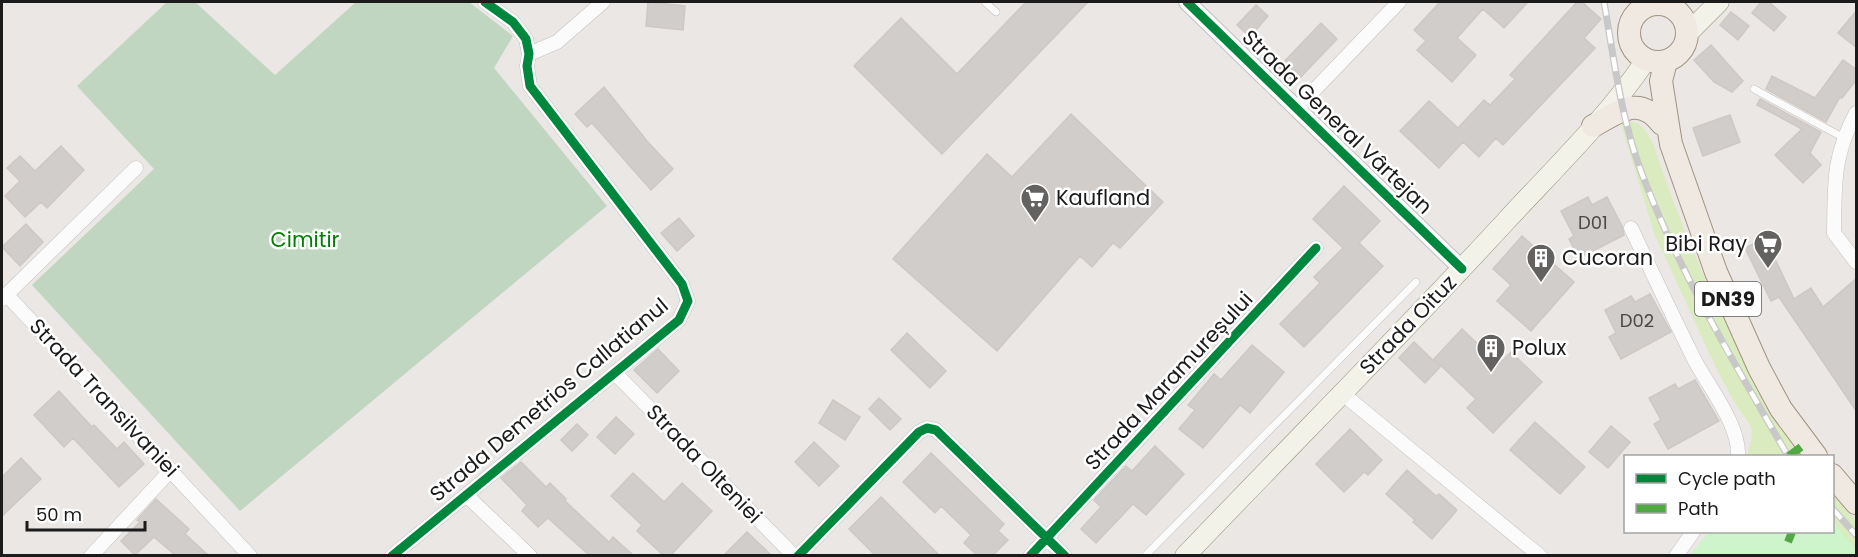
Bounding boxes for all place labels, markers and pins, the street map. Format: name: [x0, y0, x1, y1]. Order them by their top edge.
supermarket icon: Kaufland: [1019, 182, 1051, 224]
place label: Kaufland: [1056, 183, 1150, 212]
supermarket icon: Bibi Ray: [1752, 228, 1784, 270]
place label: Bibi Ray: [1665, 229, 1747, 258]
building icon: Cucoran: [1525, 242, 1557, 284]
place label: Cucoran: [1562, 243, 1653, 272]
building icon: Polux: [1475, 332, 1507, 374]
place label: Polux: [1512, 333, 1566, 362]

